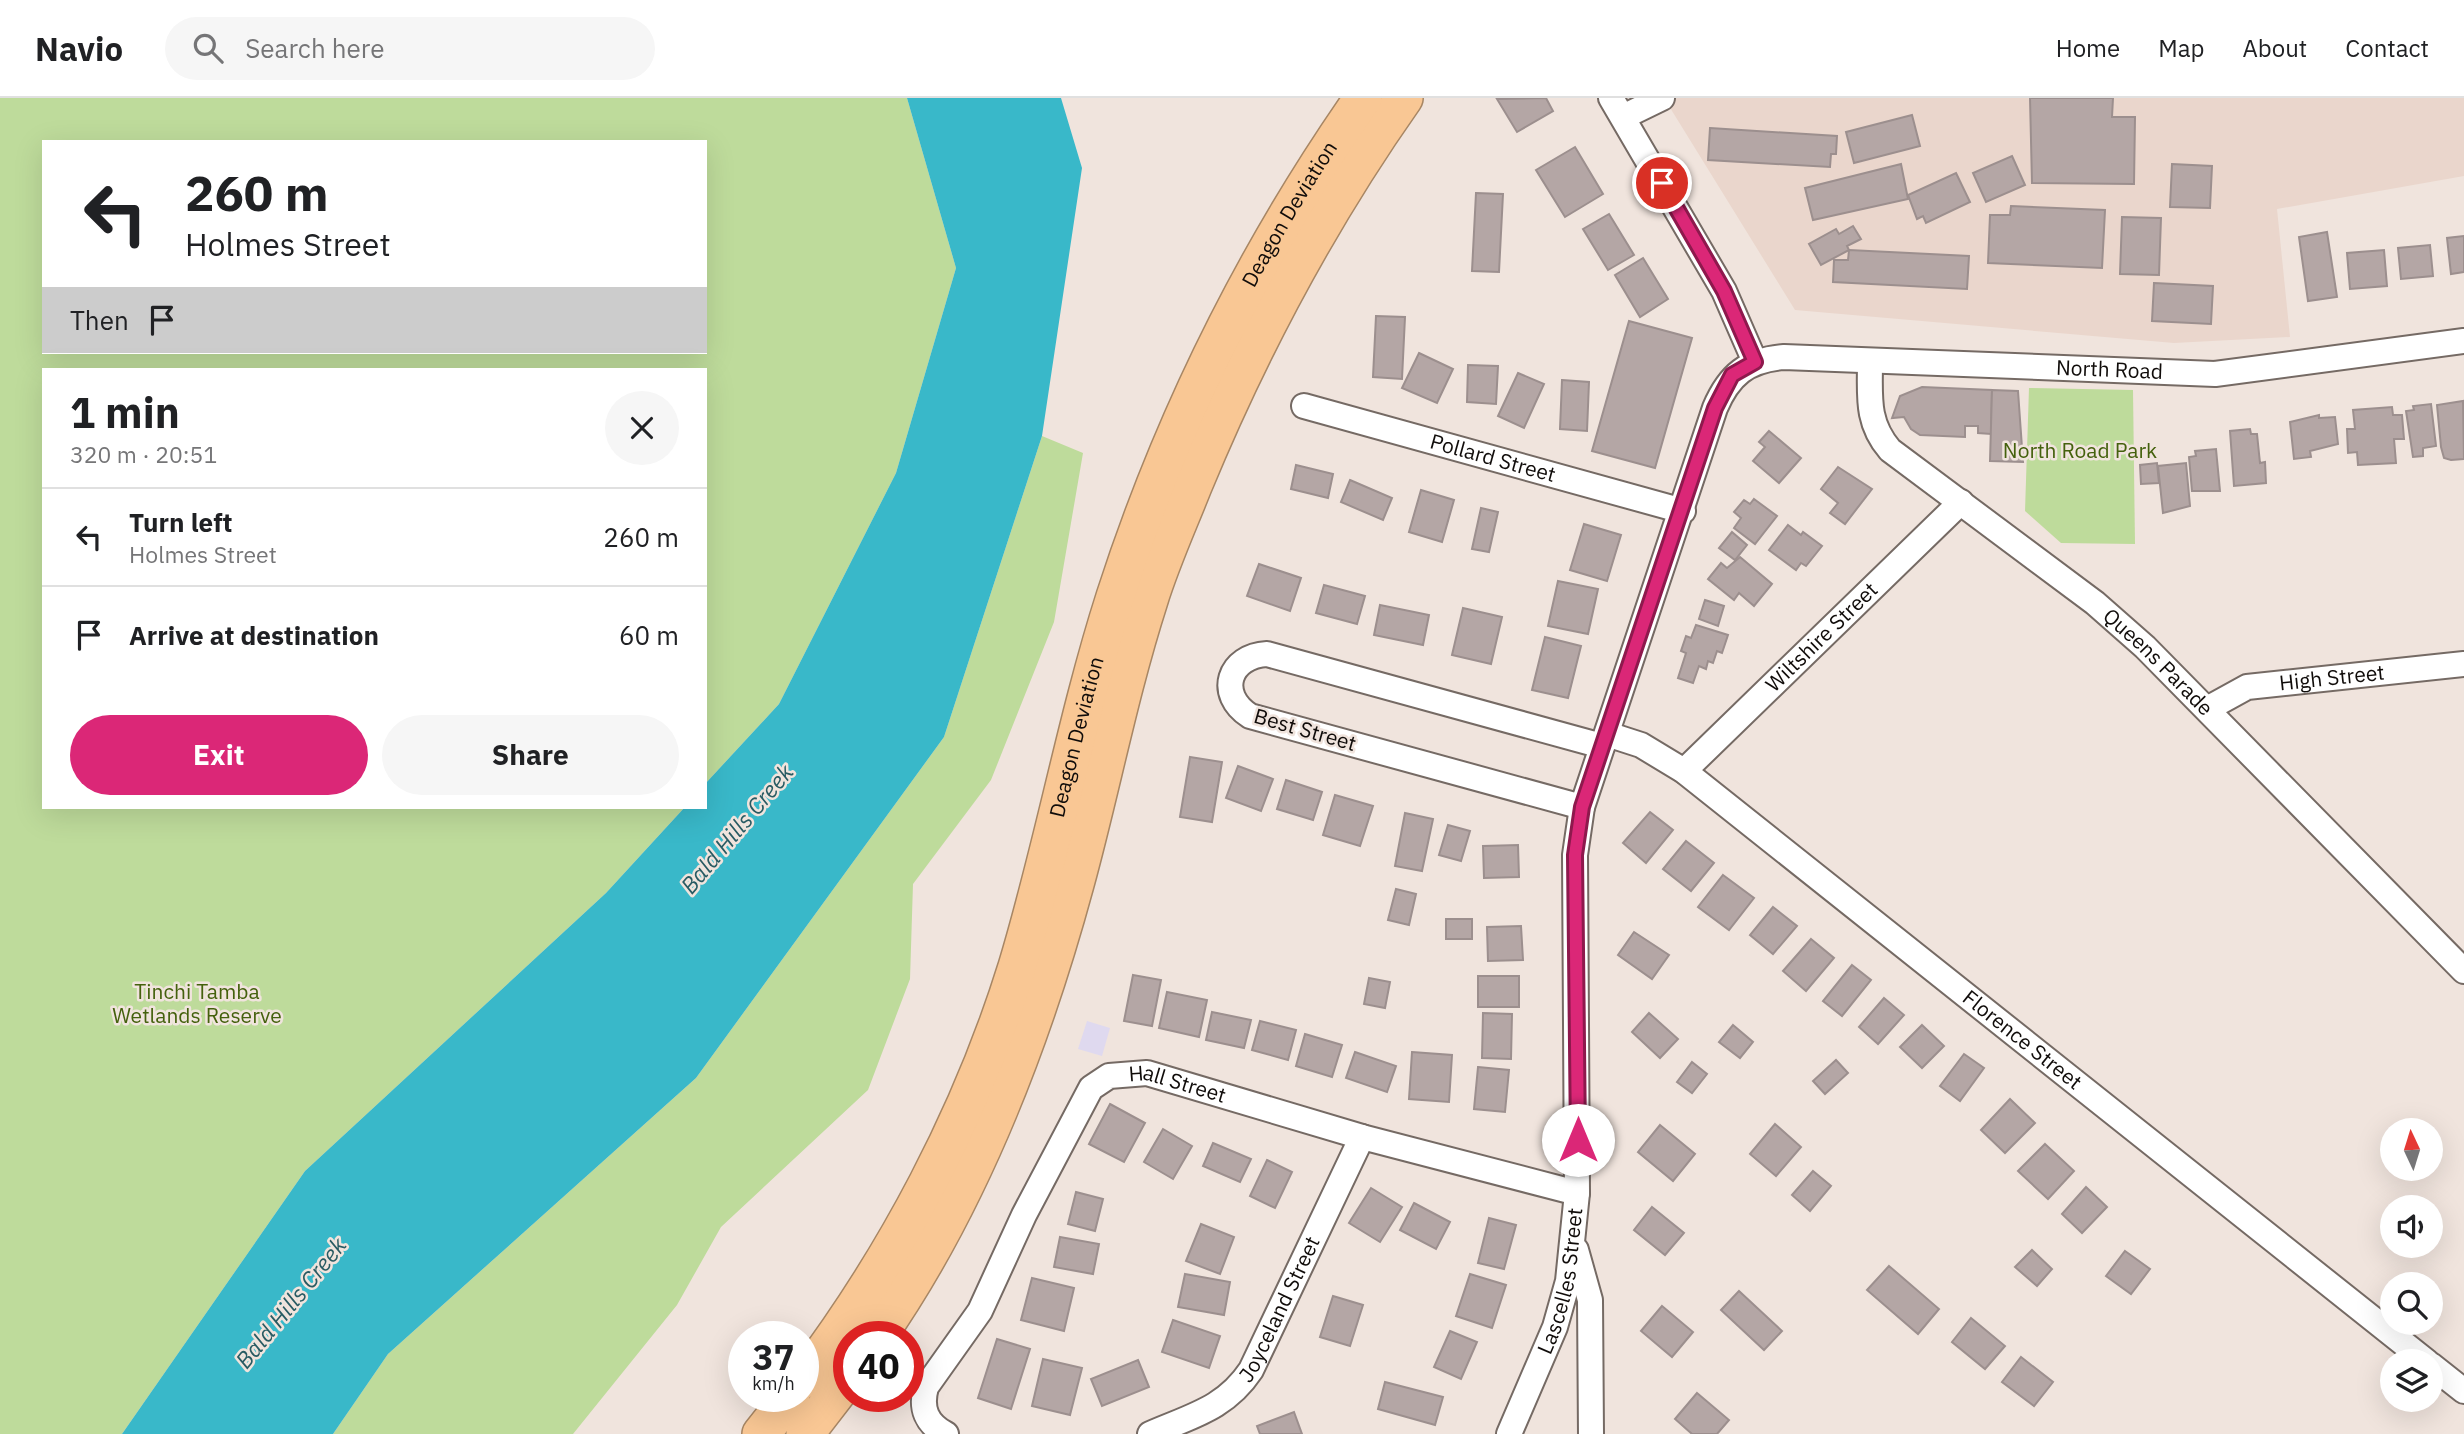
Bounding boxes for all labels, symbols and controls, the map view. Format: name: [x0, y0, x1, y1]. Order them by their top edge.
search box: [165, 17, 655, 80]
text: Navio: [35, 27, 123, 70]
icon: search: [189, 29, 227, 67]
text: Search here: [245, 31, 385, 65]
text: Home: [2056, 32, 2120, 64]
text: Map: [2158, 32, 2204, 64]
text: About: [2242, 32, 2307, 64]
text: Contact: [2345, 32, 2429, 64]
street label: Deagon Deviation: [1235, 135, 1343, 292]
pin: [1632, 153, 1692, 213]
text: 260 m: [185, 161, 329, 224]
icon: arrive: [1643, 164, 1681, 202]
icon: left: [70, 168, 161, 259]
text: Holmes Street: [185, 223, 391, 265]
icon: arrive: [143, 301, 181, 339]
text: Then: [70, 303, 129, 337]
street label: North Road: [2055, 353, 2164, 385]
text: 1 min: [70, 385, 180, 440]
button: close: [605, 391, 679, 465]
street label: Pollard Street: [1427, 427, 1559, 488]
park label: North Road Park: [2003, 436, 2157, 464]
text: 320 m · 20:51: [70, 439, 217, 469]
text: Turn left: [129, 505, 232, 539]
icon: left: [70, 518, 108, 556]
text: 260 m: [603, 520, 679, 554]
text: Holmes Street: [129, 539, 277, 569]
street label: Wiltshire Street: [1759, 576, 1883, 697]
street label: Queens Parade: [2097, 601, 2220, 721]
icon: arrive: [70, 616, 108, 654]
text: Arrive at destination: [129, 618, 379, 652]
text: 60 m: [619, 618, 679, 652]
street label: Deagon Deviation: [1042, 653, 1110, 820]
street label: High Street: [2278, 658, 2386, 697]
street label: Best Street: [1251, 701, 1360, 757]
button: Exit: [70, 715, 368, 795]
button: Share: [382, 715, 679, 795]
water label: Bald Hills Creek: [673, 757, 800, 899]
park label: Tinchi Tamba Wetlands Reserve: [112, 977, 282, 1029]
street label: Florence Street: [1957, 983, 2088, 1095]
street label: Hall Street: [1128, 1058, 1230, 1109]
position arrow: [1541, 1103, 1615, 1177]
north arrow: [2380, 1118, 2443, 1181]
map controls: [2380, 1118, 2443, 1412]
button: sound: [2380, 1195, 2443, 1258]
street label: Lascelles Street: [1530, 1206, 1588, 1358]
water label: Bald Hills Creek: [228, 1230, 353, 1374]
street label: Joyceland Street: [1232, 1231, 1326, 1388]
button: search: [2380, 1272, 2443, 1335]
speed limit sign: 40: [833, 1321, 924, 1412]
text: 37: [752, 1334, 795, 1380]
button: layers: [2380, 1349, 2443, 1412]
text: km/h: [752, 1372, 795, 1395]

